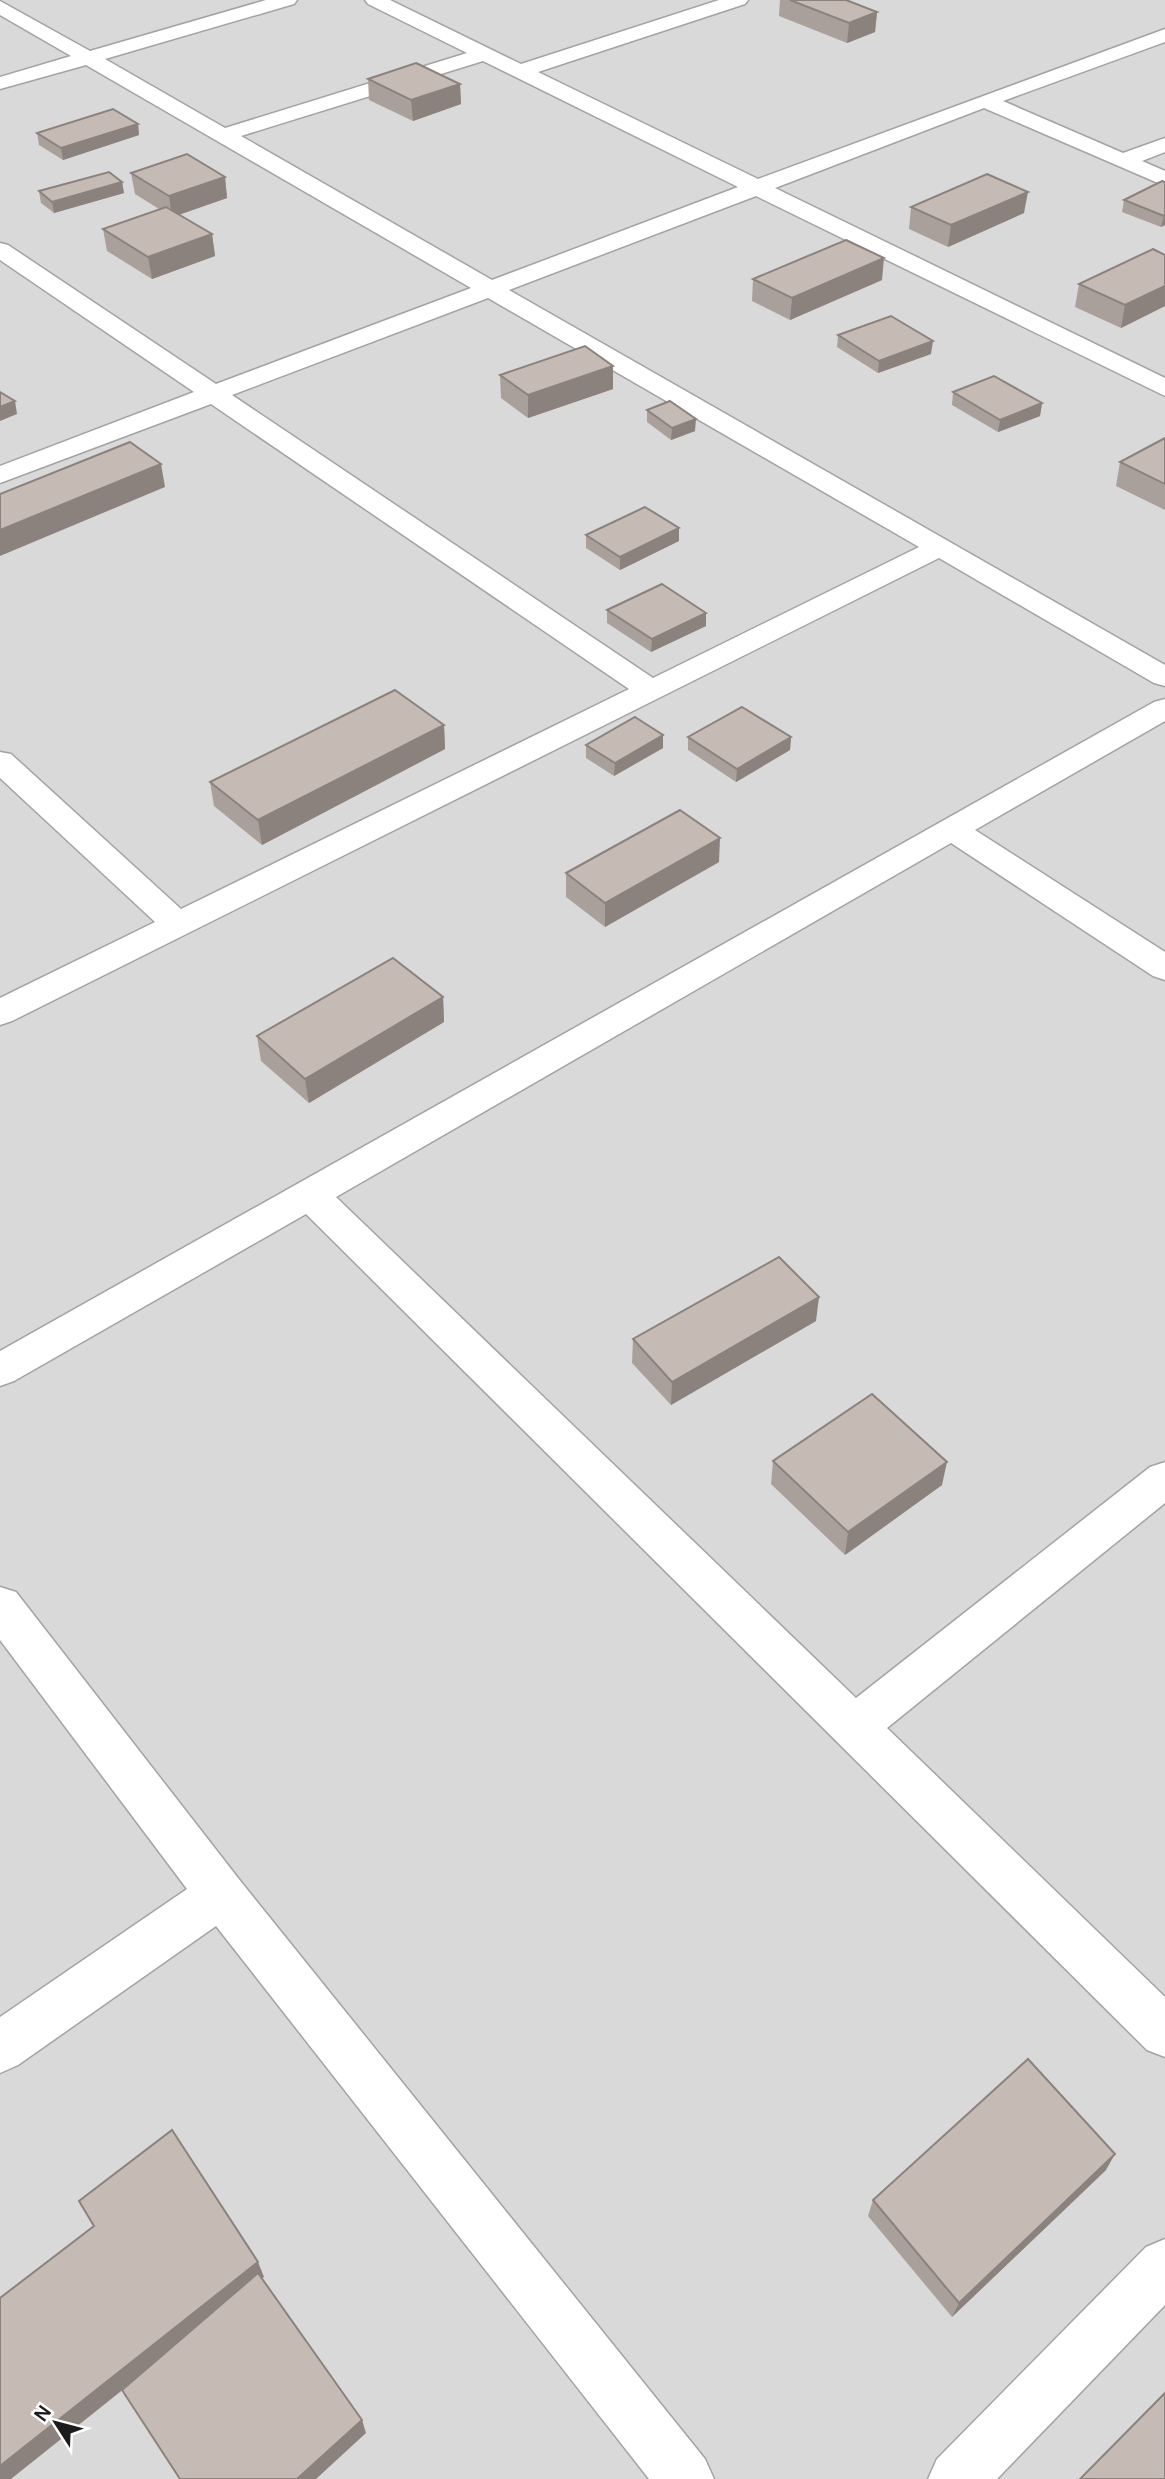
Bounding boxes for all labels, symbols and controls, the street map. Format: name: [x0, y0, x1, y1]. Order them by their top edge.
north arrow: [21, 2388, 91, 2458]
text: N: [28, 2400, 57, 2426]

